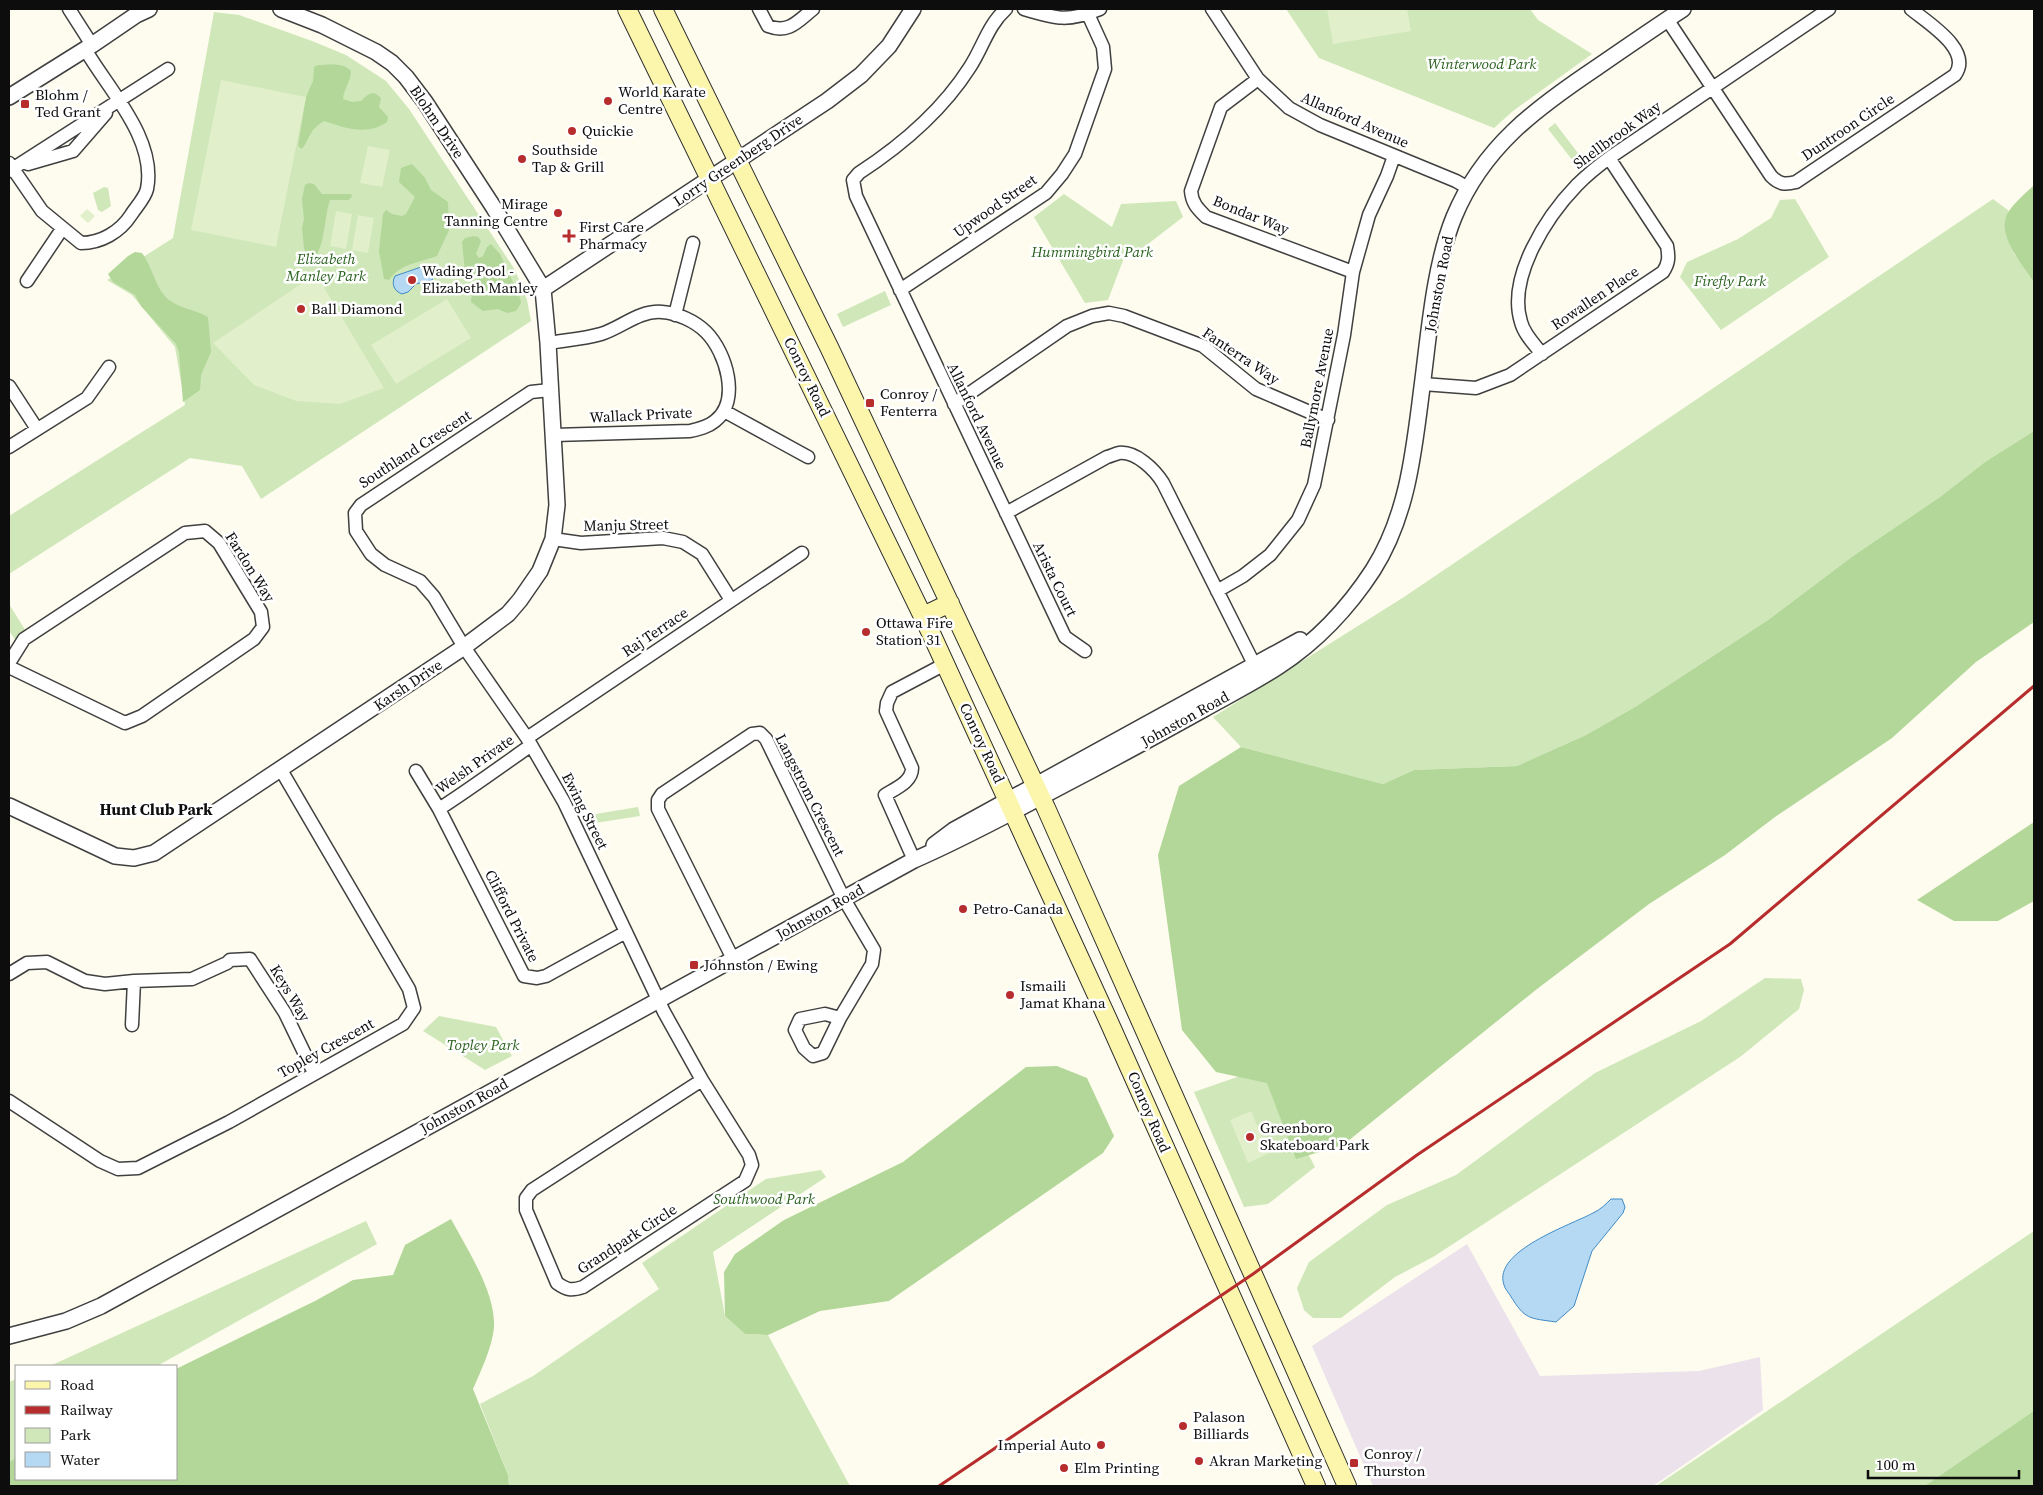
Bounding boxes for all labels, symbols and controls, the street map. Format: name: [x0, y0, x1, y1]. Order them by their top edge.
park label: Winterwood Park: [1428, 53, 1537, 74]
street label: Blohm Drive: [405, 81, 470, 163]
place label: World Karate Centre: [618, 81, 706, 119]
place label: Blohm / Ted Grant: [35, 84, 101, 122]
street label: Allanford Avenue: [1298, 86, 1413, 153]
street label: Duntroon Circle: [1797, 88, 1899, 165]
marker: World Karate Centre: [602, 95, 614, 107]
street label: Shellbrook Way: [1568, 95, 1665, 174]
marker: Blohm / Ted Grant: [19, 98, 31, 110]
street label: Lorry Greenberg Drive: [669, 108, 807, 211]
place label: Quickie: [582, 120, 634, 141]
marker: Quickie: [566, 125, 578, 137]
place label: Southside Tap & Grill: [532, 139, 605, 177]
marker: Southside Tap & Grill: [516, 153, 528, 165]
street label: Upwood Street: [949, 169, 1041, 242]
street label: Bondar Way: [1210, 190, 1293, 239]
place label: Mirage Tanning Centre: [444, 193, 548, 231]
marker: Mirage Tanning Centre: [552, 207, 564, 219]
place label: First Care Pharmacy: [579, 216, 647, 254]
marker: First Care Pharmacy: [563, 230, 575, 242]
street label: Johnston Road: [1419, 233, 1458, 335]
park label: Hummingbird Park: [1030, 241, 1154, 262]
park label: Elizabeth Manley Park: [285, 248, 367, 286]
place label: Wading Pool - Elizabeth Manley: [422, 260, 538, 298]
street label: Rowallen Place: [1547, 260, 1643, 335]
park label: Firefly Park: [1693, 270, 1767, 291]
marker: Wading Pool - Elizabeth Manley: [406, 274, 418, 286]
place label: Ball Diamond: [311, 298, 403, 319]
marker: Ball Diamond: [295, 303, 307, 315]
street label: Fanterra Way: [1199, 322, 1284, 389]
street label: Ballymore Avenue: [1295, 326, 1339, 450]
street label: Conroy Road: [779, 333, 836, 421]
street label: Allanford Avenue: [943, 359, 1012, 473]
place label: Conroy / Fenterra: [880, 383, 938, 421]
marker: Conroy / Fenterra: [864, 397, 876, 409]
street label: Wallack Private: [589, 401, 693, 428]
street label: Southland Crescent: [354, 404, 475, 493]
street label: Manju Street: [583, 513, 669, 536]
street label: Fardon Way: [221, 528, 280, 606]
street label: Arista Court: [1028, 538, 1083, 620]
street label: Raj Terrace: [618, 602, 692, 661]
place label: Ottawa Fire Station 31: [876, 612, 953, 650]
marker: Ottawa Fire Station 31: [860, 626, 872, 638]
street label: Karsh Drive: [369, 654, 446, 715]
street label: Johnston Road: [1136, 685, 1233, 752]
street label: Conroy Road: [955, 699, 1010, 787]
street label: Welsh Private: [431, 729, 518, 798]
street label: Langstrom Crescent: [770, 730, 850, 860]
street label: Ewing Street: [557, 769, 614, 853]
district label: Hunt Club Park: [100, 798, 213, 820]
street label: Clifford Private: [480, 866, 545, 966]
street label: Johnston Road: [771, 878, 868, 945]
place label: Petro-Canada: [973, 898, 1064, 919]
marker: Petro-Canada: [957, 903, 969, 915]
place label: Johnston / Ewing: [703, 954, 818, 975]
marker: Johnston / Ewing: [688, 959, 700, 971]
street label: Keys Way: [265, 960, 316, 1025]
place label: Ismaili Jamat Khana: [1019, 975, 1106, 1013]
marker: Ismaili Jamat Khana: [1004, 989, 1016, 1001]
street label: Topley Crescent: [274, 1013, 378, 1083]
park label: Topley Park: [447, 1034, 520, 1055]
street label: Conroy Road: [1123, 1068, 1176, 1156]
street label: Johnston Road: [415, 1072, 512, 1139]
place label: Greenboro Skateboard Park: [1260, 1117, 1370, 1155]
marker: Greenboro Skateboard Park: [1244, 1131, 1256, 1143]
park label: Southwood Park: [713, 1188, 816, 1209]
street label: Grandpark Circle: [573, 1198, 681, 1279]
legend: [15, 1365, 178, 1480]
text: Road: [60, 1374, 94, 1395]
text: Railway: [60, 1399, 113, 1420]
place label: Palason Billiards: [1193, 1406, 1249, 1444]
marker: Palason Billiards: [1177, 1420, 1189, 1432]
text: Park: [60, 1424, 92, 1445]
place label: Imperial Auto: [998, 1434, 1091, 1455]
marker: Imperial Auto: [1095, 1439, 1107, 1451]
place label: Conroy / Thurston: [1364, 1443, 1426, 1481]
scale bar: [1868, 1448, 2019, 1480]
text: Water: [60, 1449, 101, 1470]
place label: Akran Marketing: [1209, 1450, 1322, 1471]
text: 100 m: [1876, 1454, 1916, 1475]
marker: Akran Marketing: [1193, 1455, 1205, 1467]
place label: Elm Printing: [1074, 1457, 1159, 1478]
marker: Conroy / Thurston: [1348, 1457, 1360, 1469]
marker: Elm Printing: [1058, 1462, 1070, 1474]

